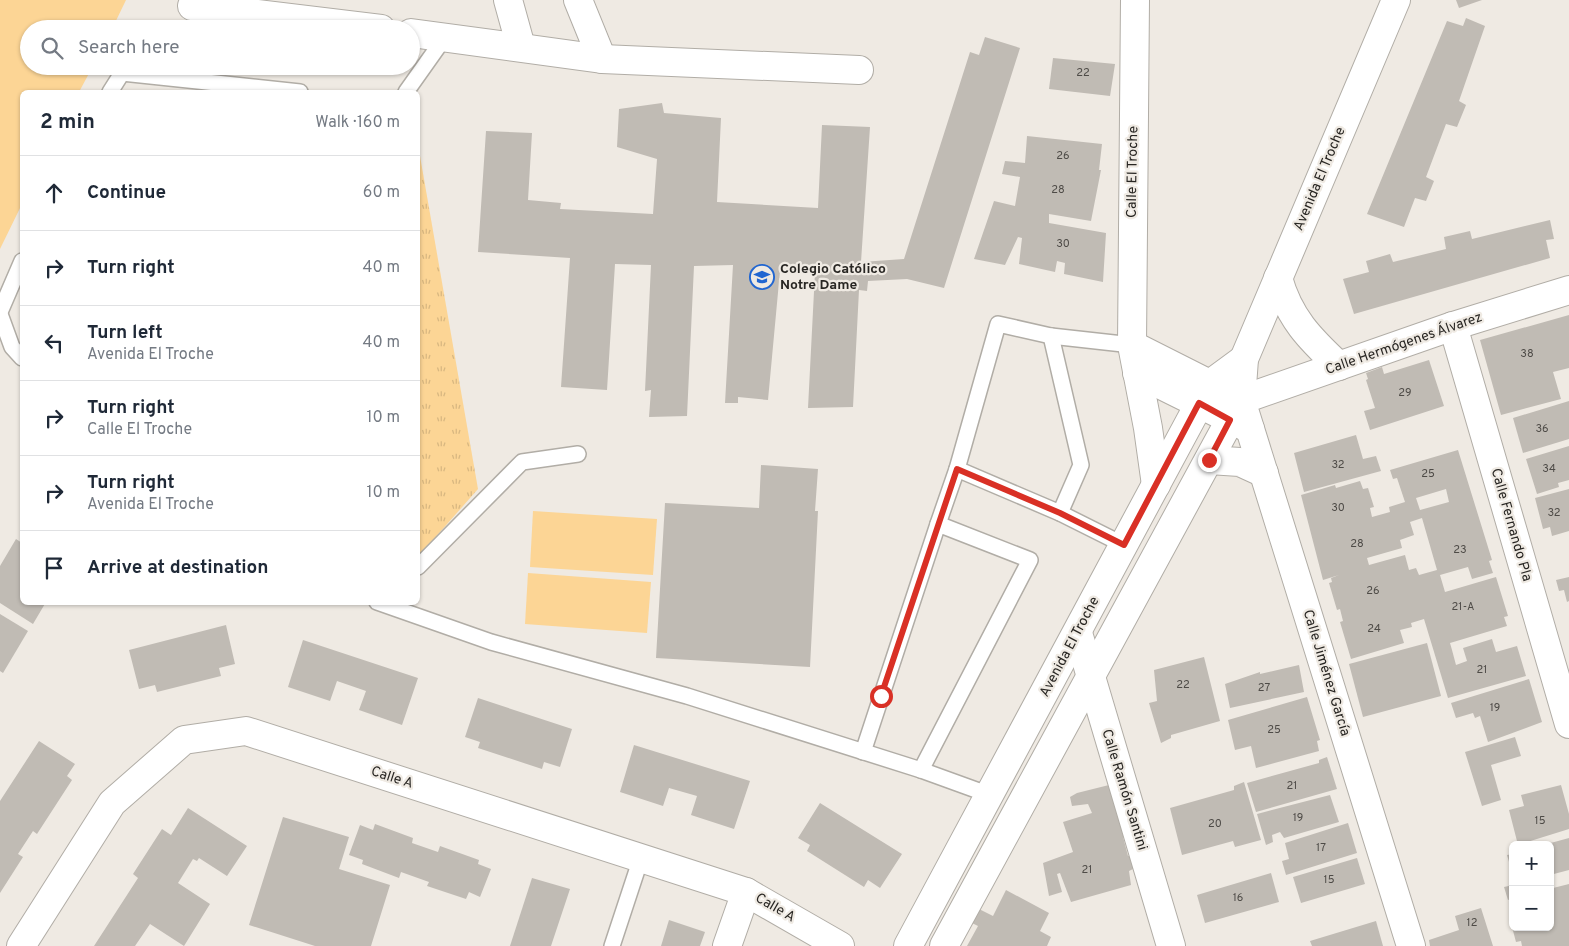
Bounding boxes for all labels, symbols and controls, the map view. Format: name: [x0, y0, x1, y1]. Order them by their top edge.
search box: [20, 20, 420, 75]
icon: search: [38, 34, 66, 62]
text: Search here: [78, 36, 180, 60]
house number: 22: [1076, 66, 1090, 80]
text: 2 min: [40, 109, 95, 136]
text: Walk · 160 m: [315, 113, 400, 133]
street label: Avenida El Troche: [1290, 125, 1350, 233]
street label: Calle El Troche: [1124, 126, 1142, 218]
house number: 26: [1056, 149, 1070, 163]
icon: ahead: [40, 179, 68, 207]
text: Continue: [87, 181, 166, 205]
text: 60 m: [363, 183, 400, 203]
house number: 28: [1051, 183, 1065, 197]
house number: 30: [1056, 237, 1070, 251]
icon: right: [40, 254, 68, 282]
text: Turn right: [87, 256, 175, 280]
text: 40 m: [362, 258, 400, 278]
place label: Colegio Católico Notre Dame: [780, 261, 886, 294]
school or university icon: Colegio Católico Notre Dame: [749, 264, 775, 290]
street label: Calle Hermógenes Álvarez: [1323, 308, 1485, 379]
text: Turn left: [87, 321, 163, 345]
icon: left: [40, 329, 68, 357]
text: 40 m: [362, 333, 400, 353]
text: Avenida El Troche: [87, 345, 214, 365]
house number: 38: [1520, 347, 1534, 361]
house number: 29: [1398, 386, 1412, 400]
text: Turn right: [87, 396, 175, 420]
icon: right: [40, 404, 68, 432]
text: 10 m: [366, 408, 400, 428]
text: Calle El Troche: [87, 420, 192, 440]
house number: 36: [1535, 422, 1549, 436]
route end: [1198, 449, 1221, 472]
house number: 32: [1331, 458, 1345, 472]
house number: 34: [1542, 462, 1556, 476]
house number: 25: [1421, 467, 1435, 481]
street label: Calle Fernando Pla: [1487, 467, 1535, 583]
text: Turn right: [87, 471, 175, 495]
icon: right: [40, 479, 68, 507]
text: 10 m: [366, 483, 400, 503]
text: Avenida El Troche: [87, 495, 214, 515]
house number: 30: [1331, 501, 1345, 515]
house number: 32: [1547, 506, 1561, 520]
house number: 28: [1350, 537, 1364, 551]
house number: 23: [1453, 543, 1467, 557]
icon: arrive: [40, 554, 68, 582]
text: Arrive at destination: [87, 556, 268, 580]
house number: 26: [1366, 584, 1380, 598]
street label: Avenida El Troche: [1036, 594, 1104, 700]
house number: 21-A: [1451, 600, 1475, 614]
street label: Calle Jiménez García: [1299, 608, 1353, 738]
house number: 24: [1367, 622, 1381, 636]
house number: 21: [1477, 663, 1487, 677]
house number: 22: [1176, 678, 1190, 692]
house number: 27: [1258, 681, 1270, 695]
route start: [870, 685, 893, 708]
house number: 19: [1490, 701, 1500, 715]
house number: 25: [1267, 723, 1281, 737]
street label: Calle Ramón Santini: [1097, 727, 1151, 853]
street label: Calle A: [369, 763, 415, 793]
house number: 21: [1287, 779, 1297, 793]
house number: 19: [1293, 811, 1303, 825]
house number: 15: [1535, 814, 1546, 828]
house number: 20: [1208, 817, 1222, 831]
house number: 17: [1316, 841, 1326, 855]
map controls: [1509, 841, 1554, 931]
button: +: [1509, 841, 1554, 886]
house number: 21: [1082, 863, 1092, 877]
house number: 15: [1324, 873, 1335, 887]
button: −: [1509, 886, 1554, 931]
street label: Calle A: [752, 890, 798, 926]
house number: 16: [1233, 891, 1243, 905]
house number: 12: [1467, 916, 1477, 930]

